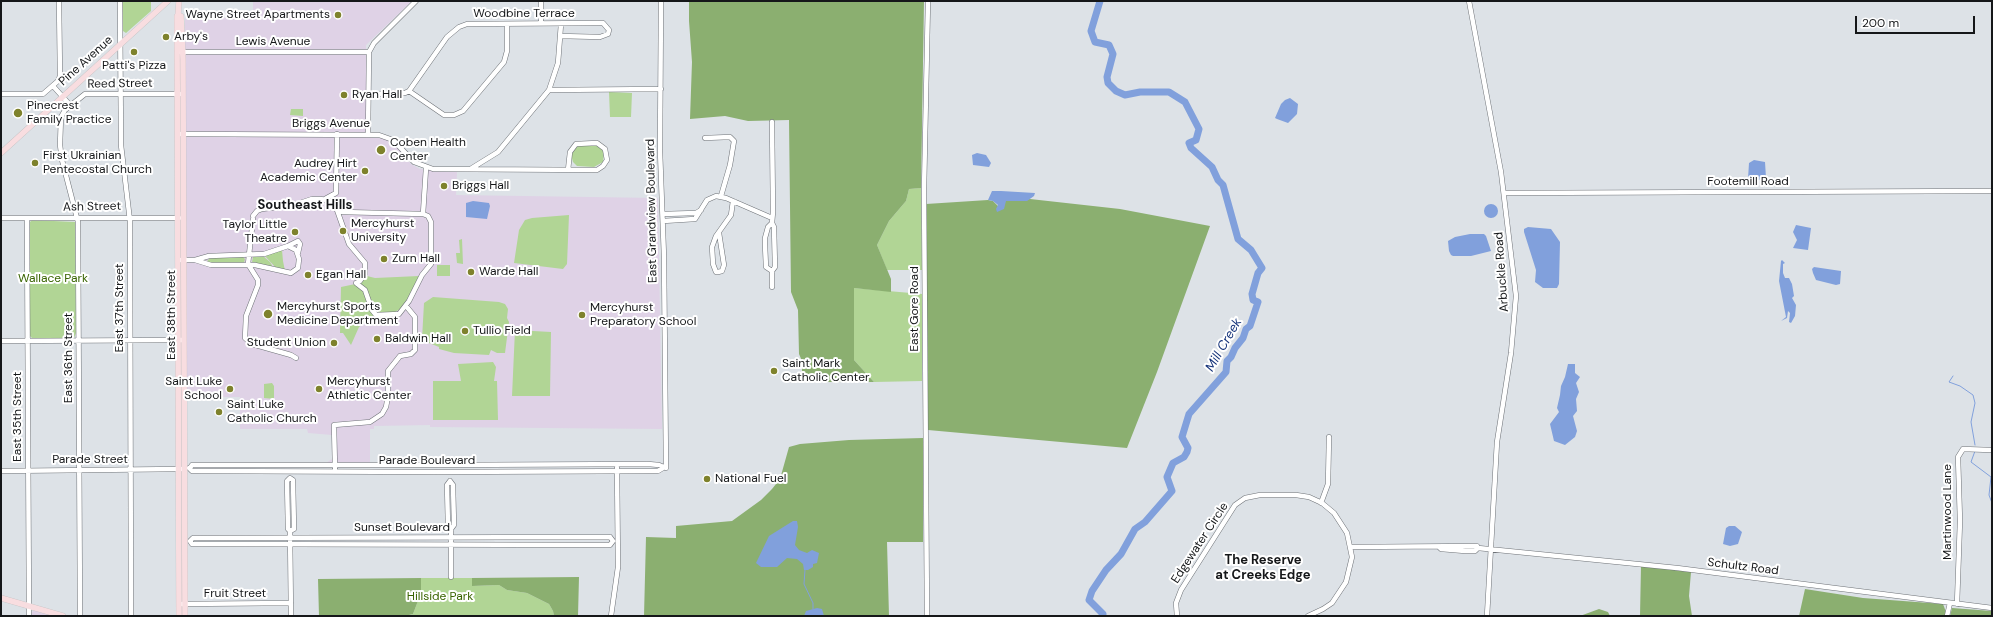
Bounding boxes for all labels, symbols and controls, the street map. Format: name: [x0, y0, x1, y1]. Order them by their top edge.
street label: Woodbine Terrace: [473, 7, 575, 21]
place label: Wayne Street Apartments: [186, 8, 330, 22]
scale bar: [1857, 8, 1977, 34]
marker: Wayne Street Apartments: [333, 10, 343, 20]
text: 200 m: [1862, 15, 1899, 31]
place label: Arby's: [174, 30, 208, 44]
marker: Arby's: [161, 32, 171, 42]
street label: Pine Avenue: [56, 33, 116, 89]
street label: Lewis Avenue: [236, 35, 310, 49]
marker: Patti's Pizza: [129, 47, 139, 57]
place label: Patti's Pizza: [102, 59, 166, 73]
street label: Reed Street: [87, 76, 153, 92]
place label: Ryan Hall: [352, 88, 402, 102]
marker: Ryan Hall: [339, 90, 349, 100]
place label: Pinecrest Family Practice: [27, 99, 112, 127]
marker: Pinecrest Family Practice: [12, 107, 24, 119]
street label: Briggs Avenue: [292, 117, 370, 131]
place label: Coben Health Center: [390, 136, 466, 164]
street label: East Grandview Boulevard: [644, 139, 660, 283]
marker: Coben Health Center: [375, 144, 387, 156]
place label: First Ukrainian Pentecostal Church: [43, 149, 152, 177]
place label: Audrey Hirt Academic Center: [260, 157, 357, 185]
marker: First Ukrainian Pentecostal Church: [30, 158, 40, 168]
marker: Audrey Hirt Academic Center: [360, 166, 370, 176]
street label: Footemill Road: [1707, 175, 1789, 189]
place label: Briggs Hall: [452, 179, 509, 193]
marker: Briggs Hall: [439, 181, 449, 191]
district label: Southeast Hills: [257, 198, 353, 214]
street label: Ash Street: [63, 199, 121, 215]
place label: Mercyhurst University: [351, 217, 414, 245]
place label: Taylor Little Theatre: [223, 218, 287, 246]
marker: Mercyhurst University: [338, 226, 348, 236]
marker: Taylor Little Theatre: [290, 227, 300, 237]
street label: Arbuckle Road: [1492, 231, 1512, 313]
place label: Zurn Hall: [392, 252, 440, 266]
marker: Zurn Hall: [379, 254, 389, 264]
street label: East 37th Street: [113, 263, 127, 353]
place label: Warde Hall: [479, 265, 538, 279]
street label: East Gore Road: [908, 266, 922, 352]
marker: Warde Hall: [466, 267, 476, 277]
place label: Egan Hall: [316, 268, 366, 282]
street label: East 38th Street: [165, 270, 179, 360]
marker: Egan Hall: [303, 270, 313, 280]
park label: Wallace Park: [18, 272, 88, 286]
place label: Mercyhurst Sports Medicine Department: [277, 300, 398, 328]
place label: Mercyhurst Preparatory School: [590, 301, 696, 329]
marker: Mercyhurst Sports Medicine Department: [262, 308, 274, 320]
marker: Mercyhurst Preparatory School: [577, 310, 587, 320]
street label: East 36th Street: [62, 313, 76, 403]
water label: Mill Creek: [1202, 316, 1246, 374]
place label: Tullio Field: [473, 324, 531, 338]
marker: Tullio Field: [460, 326, 470, 336]
place label: Baldwin Hall: [385, 332, 451, 346]
marker: Baldwin Hall: [372, 334, 382, 344]
place label: Student Union: [247, 336, 326, 350]
marker: Student Union: [329, 338, 339, 348]
place label: Saint Mark Catholic Center: [782, 357, 869, 385]
marker: Saint Mark Catholic Center: [769, 366, 779, 376]
street label: East 35th Street: [11, 372, 25, 462]
place label: Saint Luke School: [165, 375, 222, 403]
place label: Mercyhurst Athletic Center: [327, 375, 411, 403]
marker: Saint Luke School: [225, 384, 235, 394]
marker: Mercyhurst Athletic Center: [314, 384, 324, 394]
place label: Saint Luke Catholic Church: [227, 398, 317, 426]
marker: Saint Luke Catholic Church: [214, 407, 224, 417]
street label: Parade Street: [52, 453, 128, 467]
street label: Parade Boulevard: [379, 454, 475, 468]
street label: Martinwood Lane: [1941, 464, 1955, 560]
place label: National Fuel: [715, 472, 786, 486]
marker: National Fuel: [702, 474, 712, 484]
street label: Edgewater Circle: [1168, 500, 1232, 586]
street label: Sunset Boulevard: [354, 521, 450, 535]
district label: The Reserve at Creeks Edge: [1215, 553, 1311, 584]
street label: Schultz Road: [1707, 555, 1779, 579]
street label: Fruit Street: [204, 587, 266, 601]
park label: Hillside Park: [407, 590, 473, 604]

